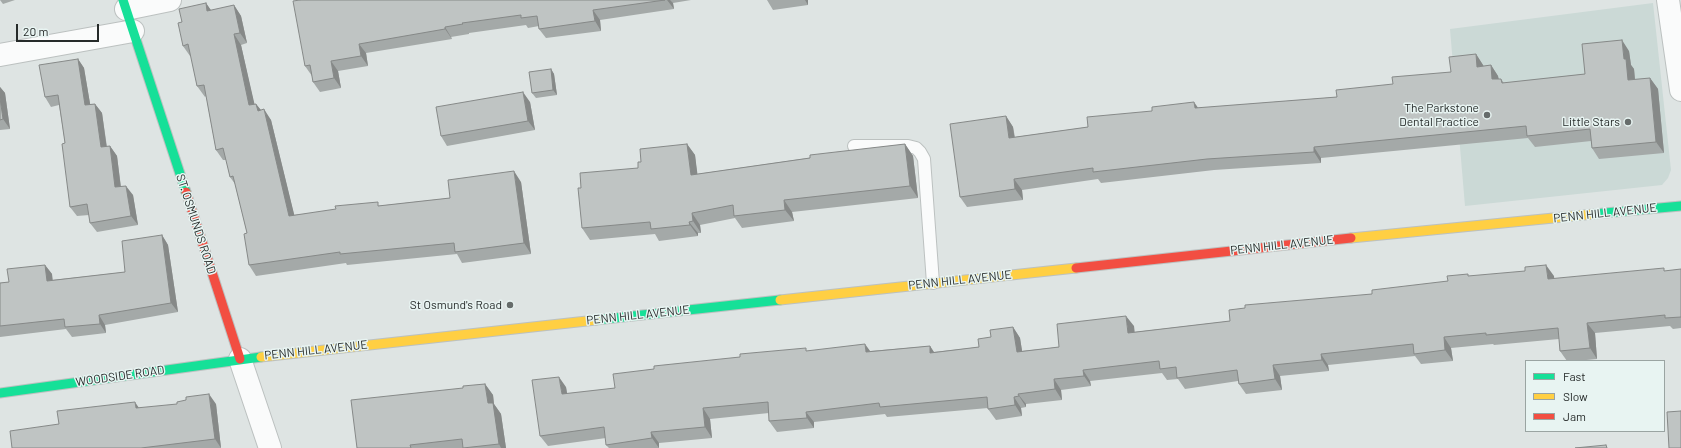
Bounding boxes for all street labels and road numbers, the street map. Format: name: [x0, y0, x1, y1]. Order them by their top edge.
street label: ST. OSMUNDS ROAD: [173, 172, 219, 276]
street label: PENN HILL AVENUE: [1553, 200, 1657, 226]
street label: PENN HILL AVENUE: [1230, 232, 1334, 258]
street label: PENN HILL AVENUE: [908, 267, 1012, 293]
street label: PENN HILL AVENUE: [586, 302, 690, 328]
street label: PENN HILL AVENUE: [264, 337, 368, 363]
street label: WOODSIDE ROAD: [75, 363, 165, 389]

